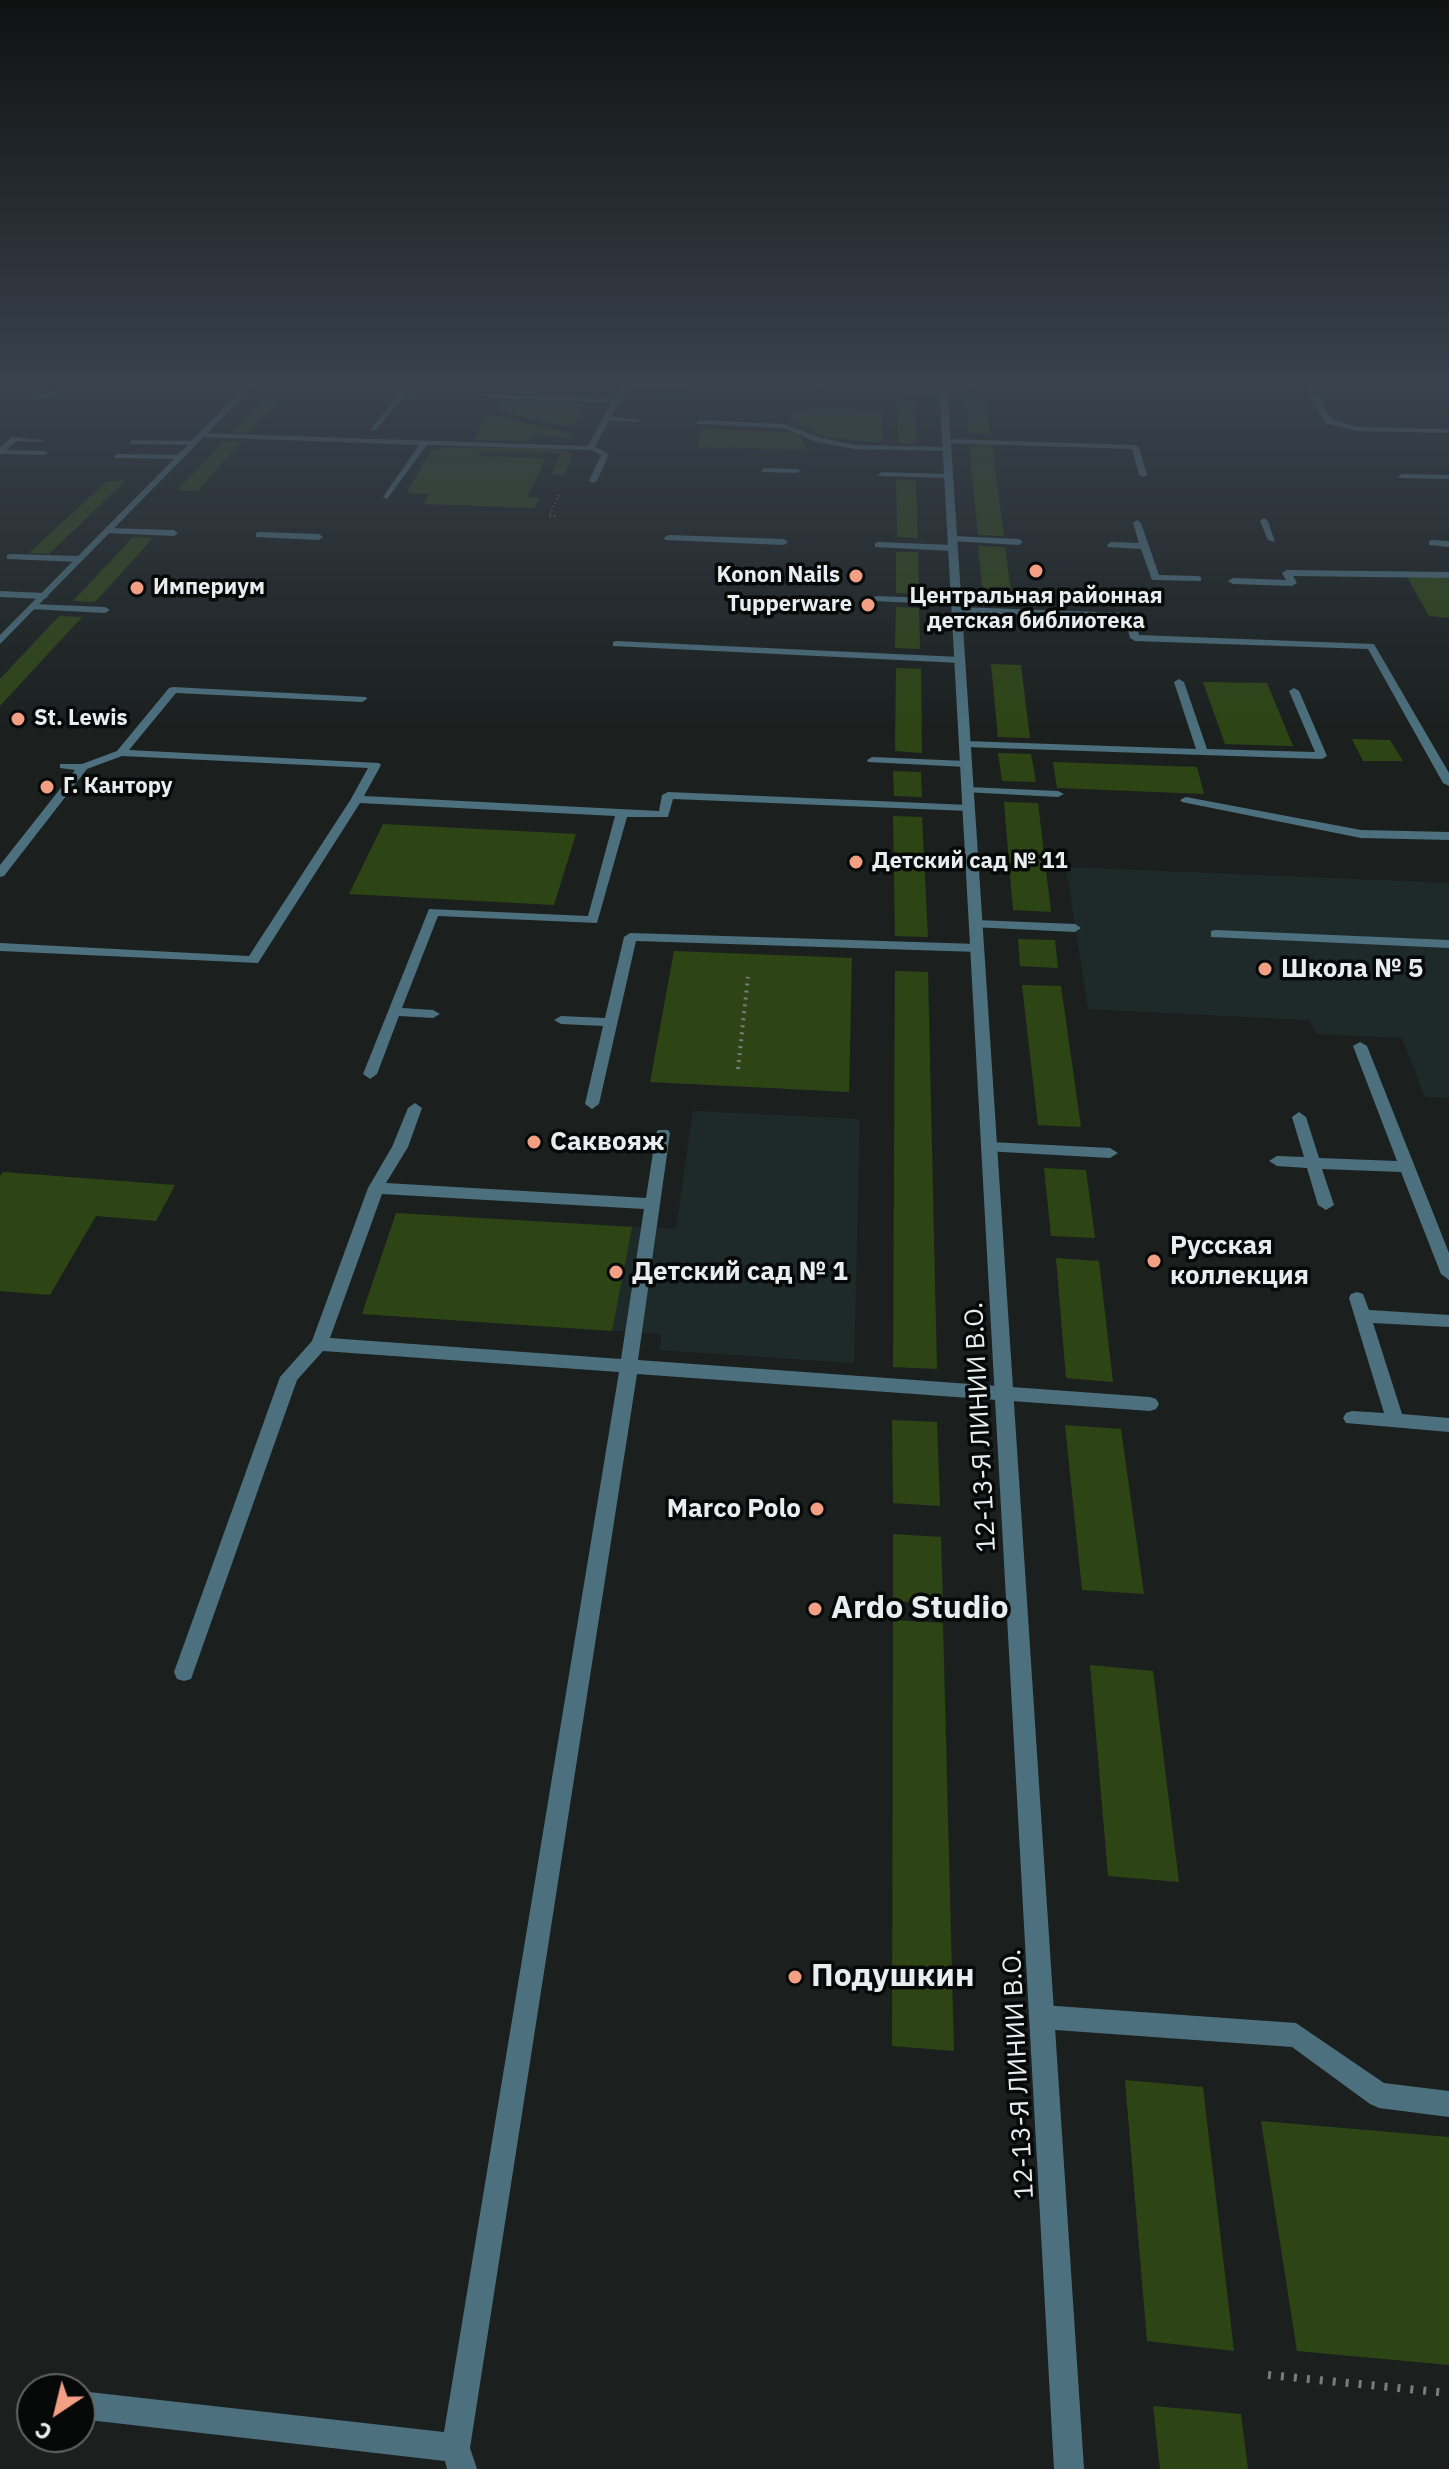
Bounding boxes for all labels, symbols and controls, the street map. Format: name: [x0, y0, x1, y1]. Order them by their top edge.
marker: Центральная районная детская библиотека: [1027, 562, 1045, 580]
place label: Konon Nails: [717, 563, 840, 589]
marker: Konon Nails: [847, 567, 865, 585]
place label: Империум: [153, 575, 265, 601]
marker: Империум: [128, 579, 146, 597]
place label: Центральная районная детская библиотека: [909, 584, 1163, 636]
place label: Tupperware: [727, 592, 852, 618]
marker: Tupperware: [859, 596, 877, 614]
place label: St. Lewis: [34, 706, 128, 732]
marker: St. Lewis: [9, 710, 27, 728]
place label: Г. Кантору: [63, 774, 173, 800]
marker: Г. Кантору: [38, 778, 56, 796]
place label: Детский сад № 11: [872, 849, 1068, 875]
marker: Детский сад № 11: [847, 853, 865, 871]
place label: Школа № 5: [1281, 953, 1423, 985]
marker: Школа № 5: [1256, 960, 1274, 978]
place label: Саквояж: [550, 1126, 664, 1158]
marker: Саквояж: [525, 1133, 543, 1151]
place label: Русская коллекция: [1170, 1230, 1309, 1292]
marker: Русская коллекция: [1145, 1252, 1163, 1270]
place label: Детский сад № 1: [632, 1256, 848, 1288]
marker: Детский сад № 1: [607, 1263, 625, 1281]
street label: 12-13-Я ЛИНИИ В.О.: [959, 1301, 1003, 1553]
place label: Marco Polo: [667, 1493, 801, 1525]
marker: Marco Polo: [808, 1500, 826, 1518]
place label: Ardo Studio: [831, 1590, 1009, 1628]
marker: Ardo Studio: [806, 1600, 824, 1618]
street label: 12-13-Я ЛИНИИ В.О.: [997, 1948, 1041, 2200]
place label: Подушкин: [811, 1958, 974, 1996]
marker: Подушкин: [786, 1968, 804, 1986]
north arrow: [16, 2373, 96, 2453]
text: С: [29, 2415, 57, 2447]

